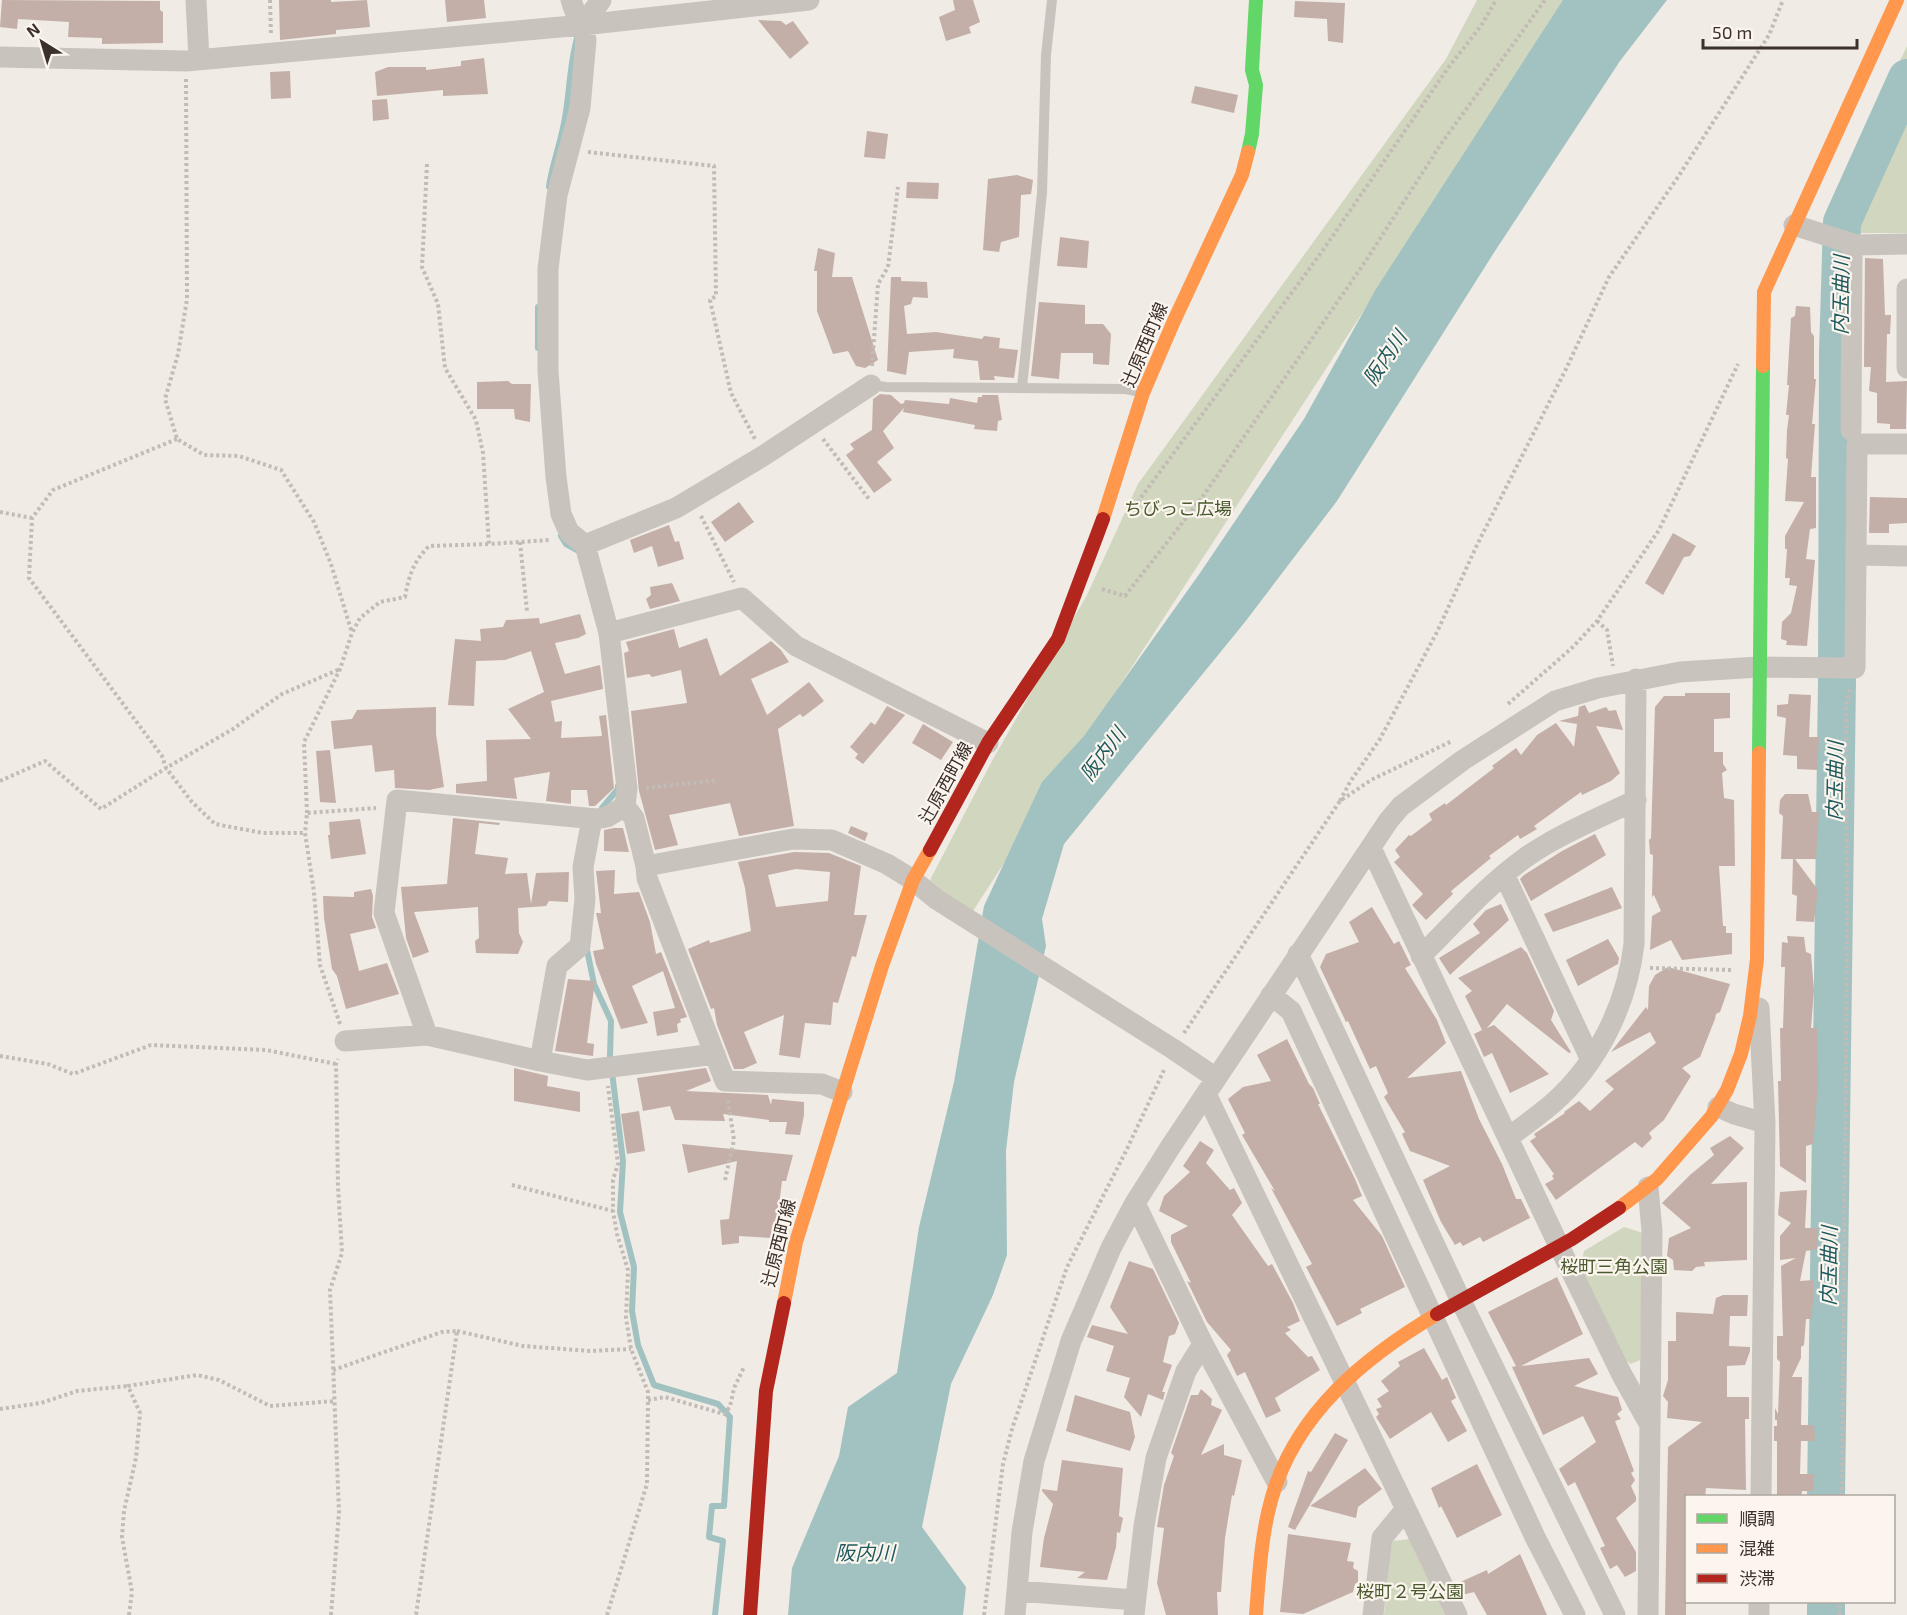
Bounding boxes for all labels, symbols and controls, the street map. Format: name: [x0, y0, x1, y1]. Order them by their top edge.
north arrow: [12, 12, 72, 72]
scale bar: [1703, 12, 1858, 50]
text: N: [22, 19, 43, 41]
text: 50 m: [1712, 21, 1752, 43]
water label: 内玉曲川: [1827, 253, 1853, 335]
street label: 辻原西町線: [1116, 299, 1172, 390]
water label: 阪内川: [1357, 324, 1412, 389]
park label: ちびっこ広場: [1124, 497, 1232, 519]
water label: 阪内川: [1075, 721, 1131, 785]
street label: 辻原西町線: [914, 738, 977, 827]
water label: 内玉曲川: [1821, 739, 1847, 821]
street label: 辻原西町線: [756, 1196, 800, 1289]
water label: 内玉曲川: [1815, 1224, 1841, 1306]
park label: 桜町三角公園: [1560, 1255, 1668, 1277]
legend: [1685, 1495, 1895, 1603]
text: 順調: [1739, 1507, 1775, 1529]
text: 混雑: [1739, 1537, 1775, 1559]
water label: 阪内川: [835, 1540, 897, 1564]
text: 渋滞: [1739, 1567, 1775, 1589]
park label: 桜町２号公園: [1356, 1580, 1464, 1602]

